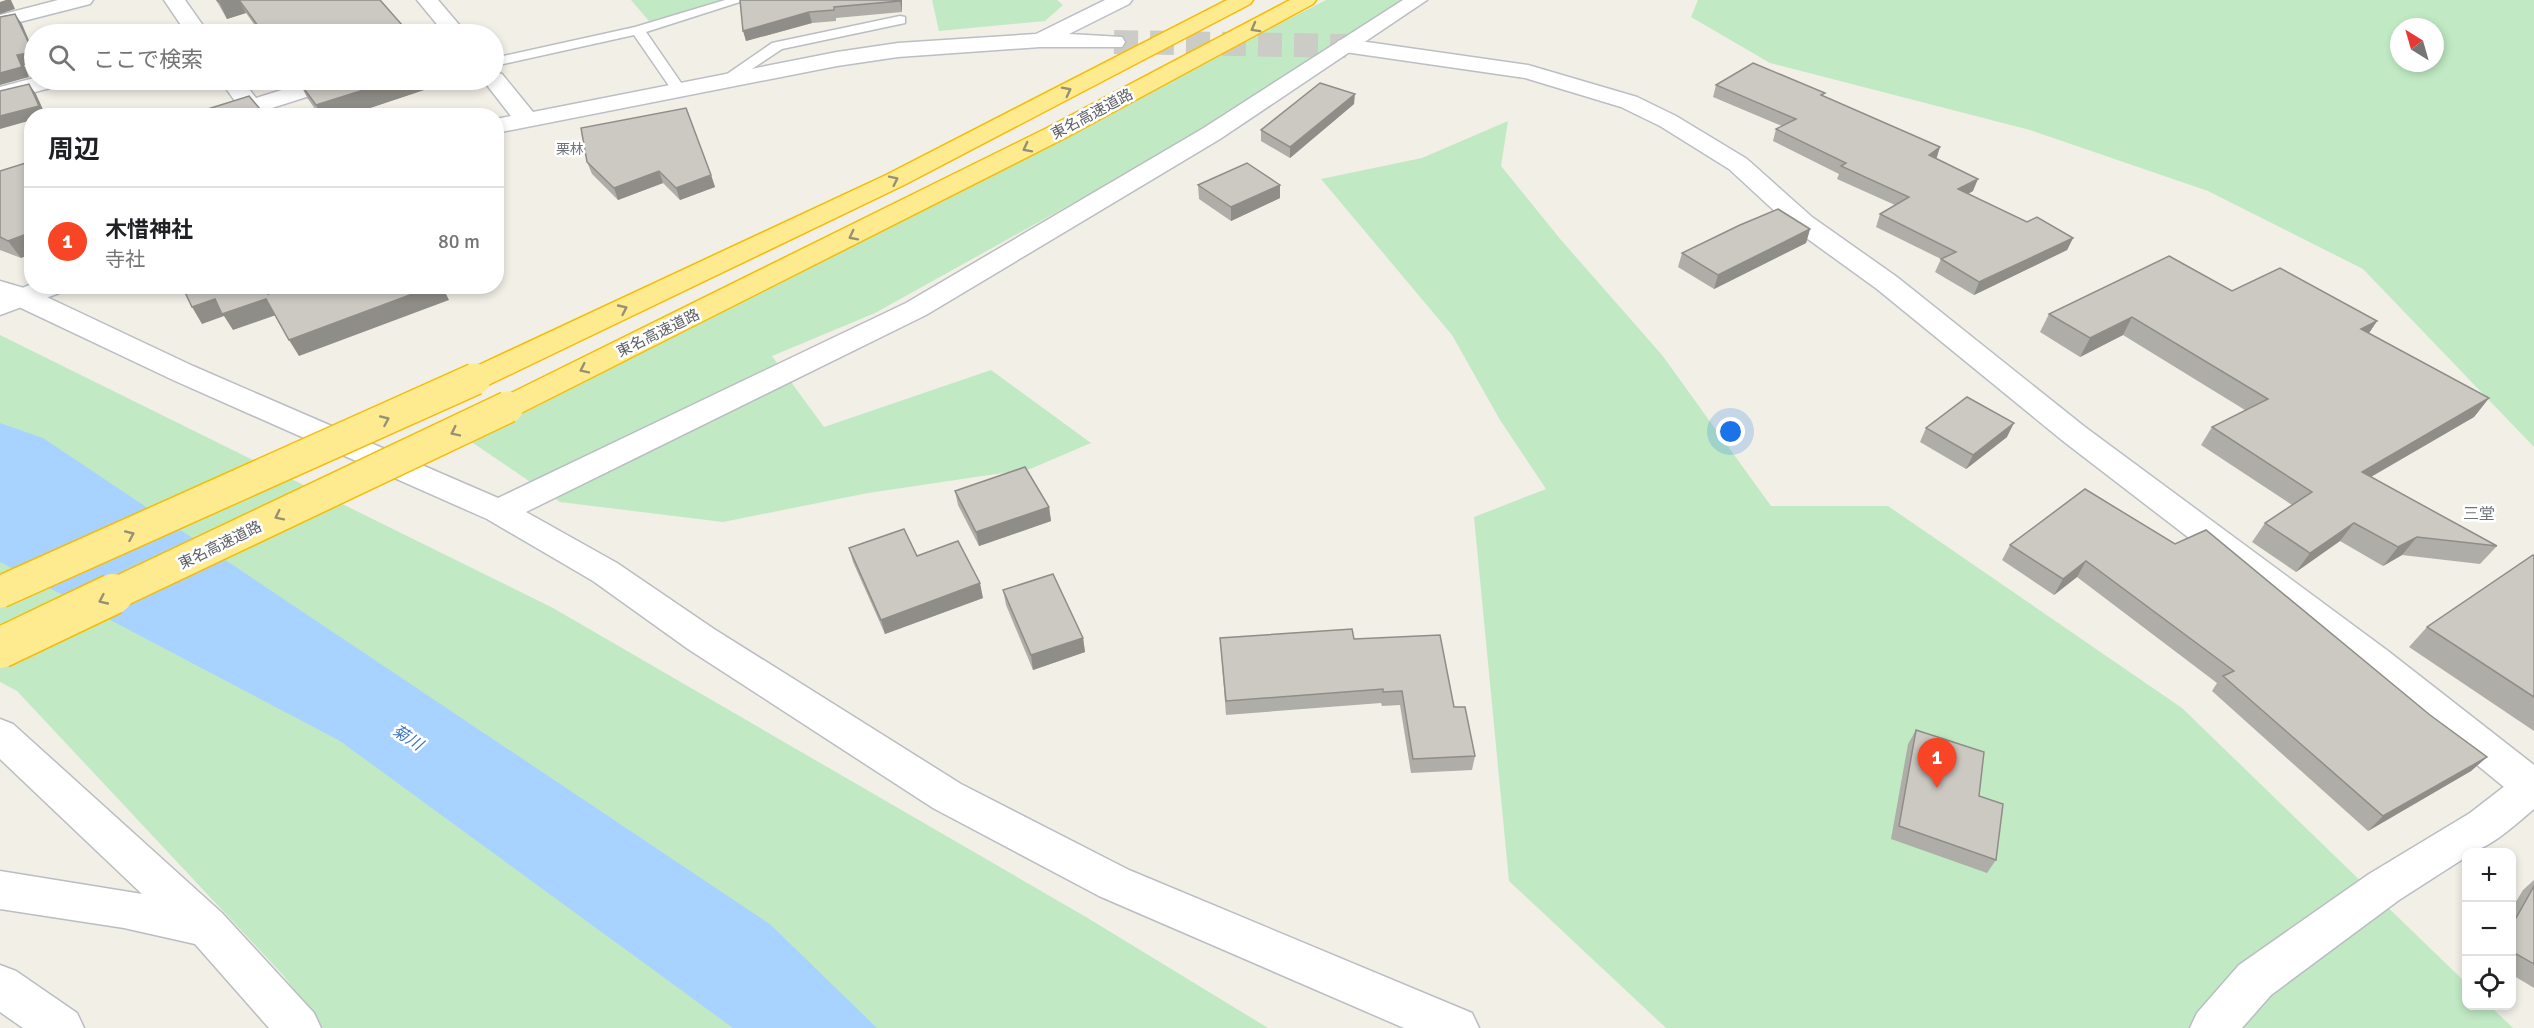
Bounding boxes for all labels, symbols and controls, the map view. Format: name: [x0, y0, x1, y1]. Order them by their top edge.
north arrow: [2390, 18, 2444, 72]
one-way arrow: [1251, 21, 1261, 32]
search box: [24, 24, 504, 90]
icon: search: [45, 41, 78, 74]
text: ここで検索: [93, 46, 203, 73]
street label: 東名高速道路: [1048, 85, 1136, 143]
one-way arrow: [1061, 87, 1072, 98]
text: 周辺: [48, 134, 100, 166]
district label: 栗林: [556, 141, 584, 158]
one-way arrow: [1022, 141, 1033, 153]
one-way arrow: [887, 176, 898, 187]
text: 木惜神社: [105, 216, 193, 243]
text: 1: [62, 229, 73, 254]
text: 80 m: [438, 229, 480, 254]
one-way arrow: [848, 229, 859, 241]
text: 寺社: [105, 247, 145, 272]
one-way arrow: [616, 304, 627, 316]
street label: 東名高速道路: [614, 305, 702, 361]
one-way arrow: [579, 362, 590, 374]
one-way arrow: [378, 415, 389, 427]
your location: [1716, 417, 1745, 446]
one-way arrow: [451, 425, 462, 436]
district label: 三堂: [2463, 504, 2495, 524]
one-way arrow: [275, 509, 286, 521]
street label: 東名高速道路: [176, 517, 264, 573]
one-way arrow: [124, 530, 135, 542]
one-way arrow: [99, 592, 110, 604]
water label: 菊川: [389, 721, 428, 756]
pin: 1: [1918, 738, 1956, 788]
map controls: [2462, 848, 2516, 1010]
button: +: [2462, 848, 2516, 902]
button: −: [2462, 902, 2516, 956]
button: locate: [2462, 956, 2516, 1010]

